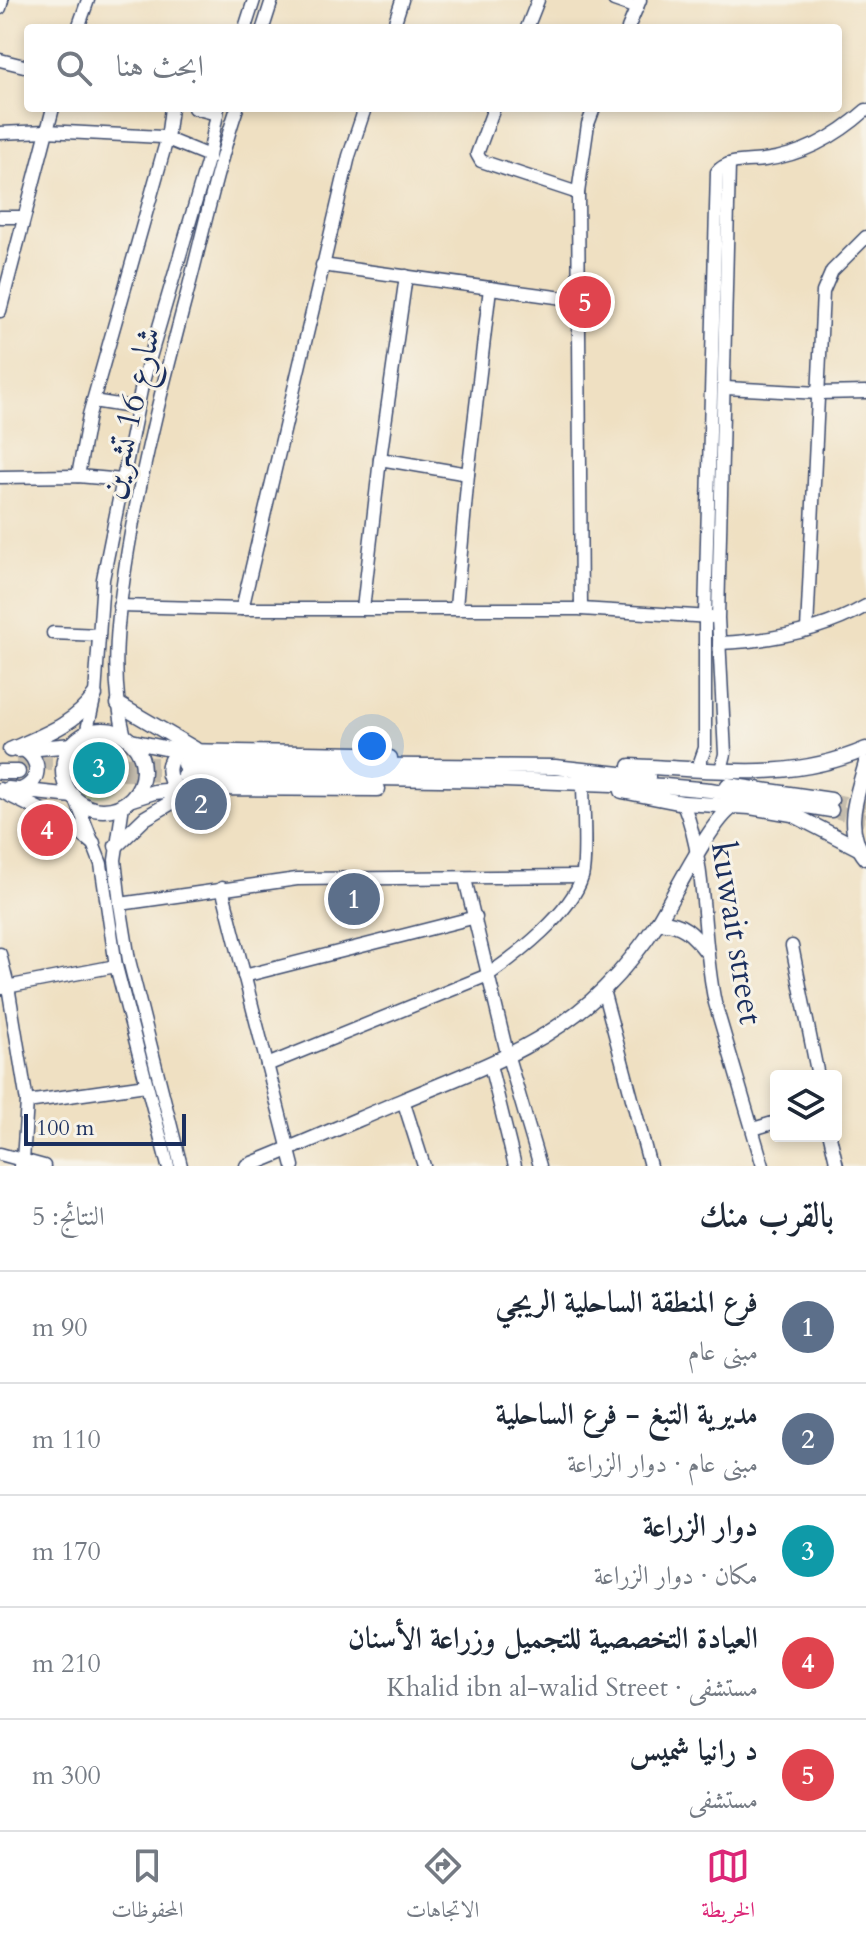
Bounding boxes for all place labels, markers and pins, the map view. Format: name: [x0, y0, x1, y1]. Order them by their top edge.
pin: 5: [559, 272, 611, 332]
pin: 3: [73, 738, 125, 798]
pin: 2: [175, 774, 227, 834]
pin: 4: [21, 800, 73, 860]
pin: 1: [328, 869, 380, 929]

